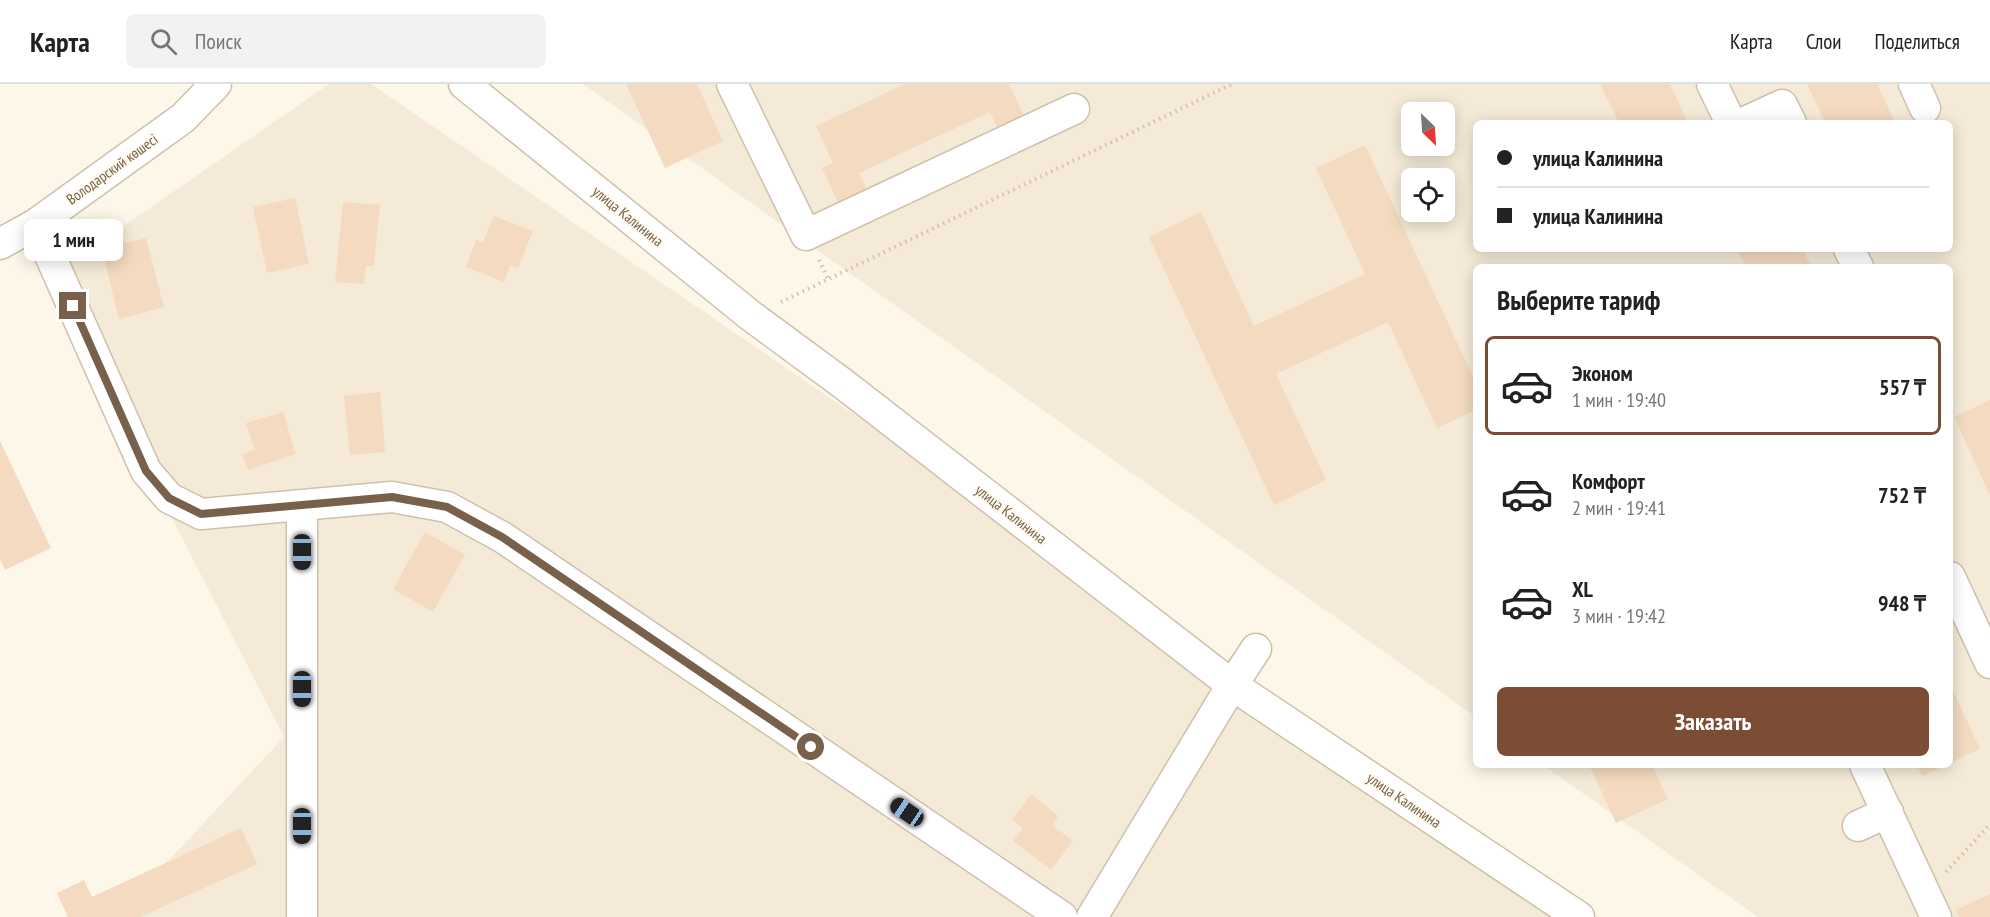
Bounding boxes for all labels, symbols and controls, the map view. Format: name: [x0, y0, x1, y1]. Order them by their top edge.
search box: [126, 14, 546, 68]
text: Карта: [30, 23, 90, 60]
icon: search: [147, 25, 180, 58]
text: Поиск: [195, 27, 242, 55]
text: Карта: [1730, 28, 1773, 55]
text: Слои: [1806, 28, 1841, 55]
text: Поделиться: [1874, 28, 1960, 55]
north arrow: [1401, 102, 1455, 156]
map controls: [1401, 102, 1455, 222]
street label: Володарский көшесі: [63, 129, 161, 209]
text: улица Калинина: [1533, 144, 1663, 172]
button: locate: [1401, 168, 1455, 222]
street label: улица Калинина: [589, 182, 667, 250]
text: улица Калинина: [1533, 202, 1663, 230]
callout: 1 мин: [23, 219, 122, 261]
text: 1 мин: [52, 227, 95, 253]
text: Выберите тариф: [1497, 283, 1660, 317]
route end: [59, 292, 86, 319]
icon: car: [1500, 359, 1554, 413]
text: Эконом: [1572, 359, 1633, 387]
text: 557 ₸: [1879, 373, 1926, 401]
text: 1 мин · 19:40: [1572, 387, 1666, 413]
icon: car: [1500, 467, 1554, 521]
text: Комфорт: [1572, 467, 1645, 495]
street label: улица Калинина: [971, 480, 1051, 548]
text: 752 ₸: [1878, 481, 1926, 509]
text: 2 мин · 19:41: [1572, 495, 1666, 521]
car: [293, 534, 311, 570]
icon: car: [1500, 575, 1554, 629]
text: XL: [1572, 575, 1593, 603]
text: 948 ₸: [1878, 589, 1926, 617]
text: 3 мин · 19:42: [1572, 603, 1666, 629]
car: [293, 671, 311, 707]
button: Заказать: [1497, 687, 1929, 756]
route start: [797, 733, 824, 760]
street label: улица Калинина: [1363, 768, 1445, 832]
car: [887, 794, 927, 830]
car: [293, 808, 311, 844]

